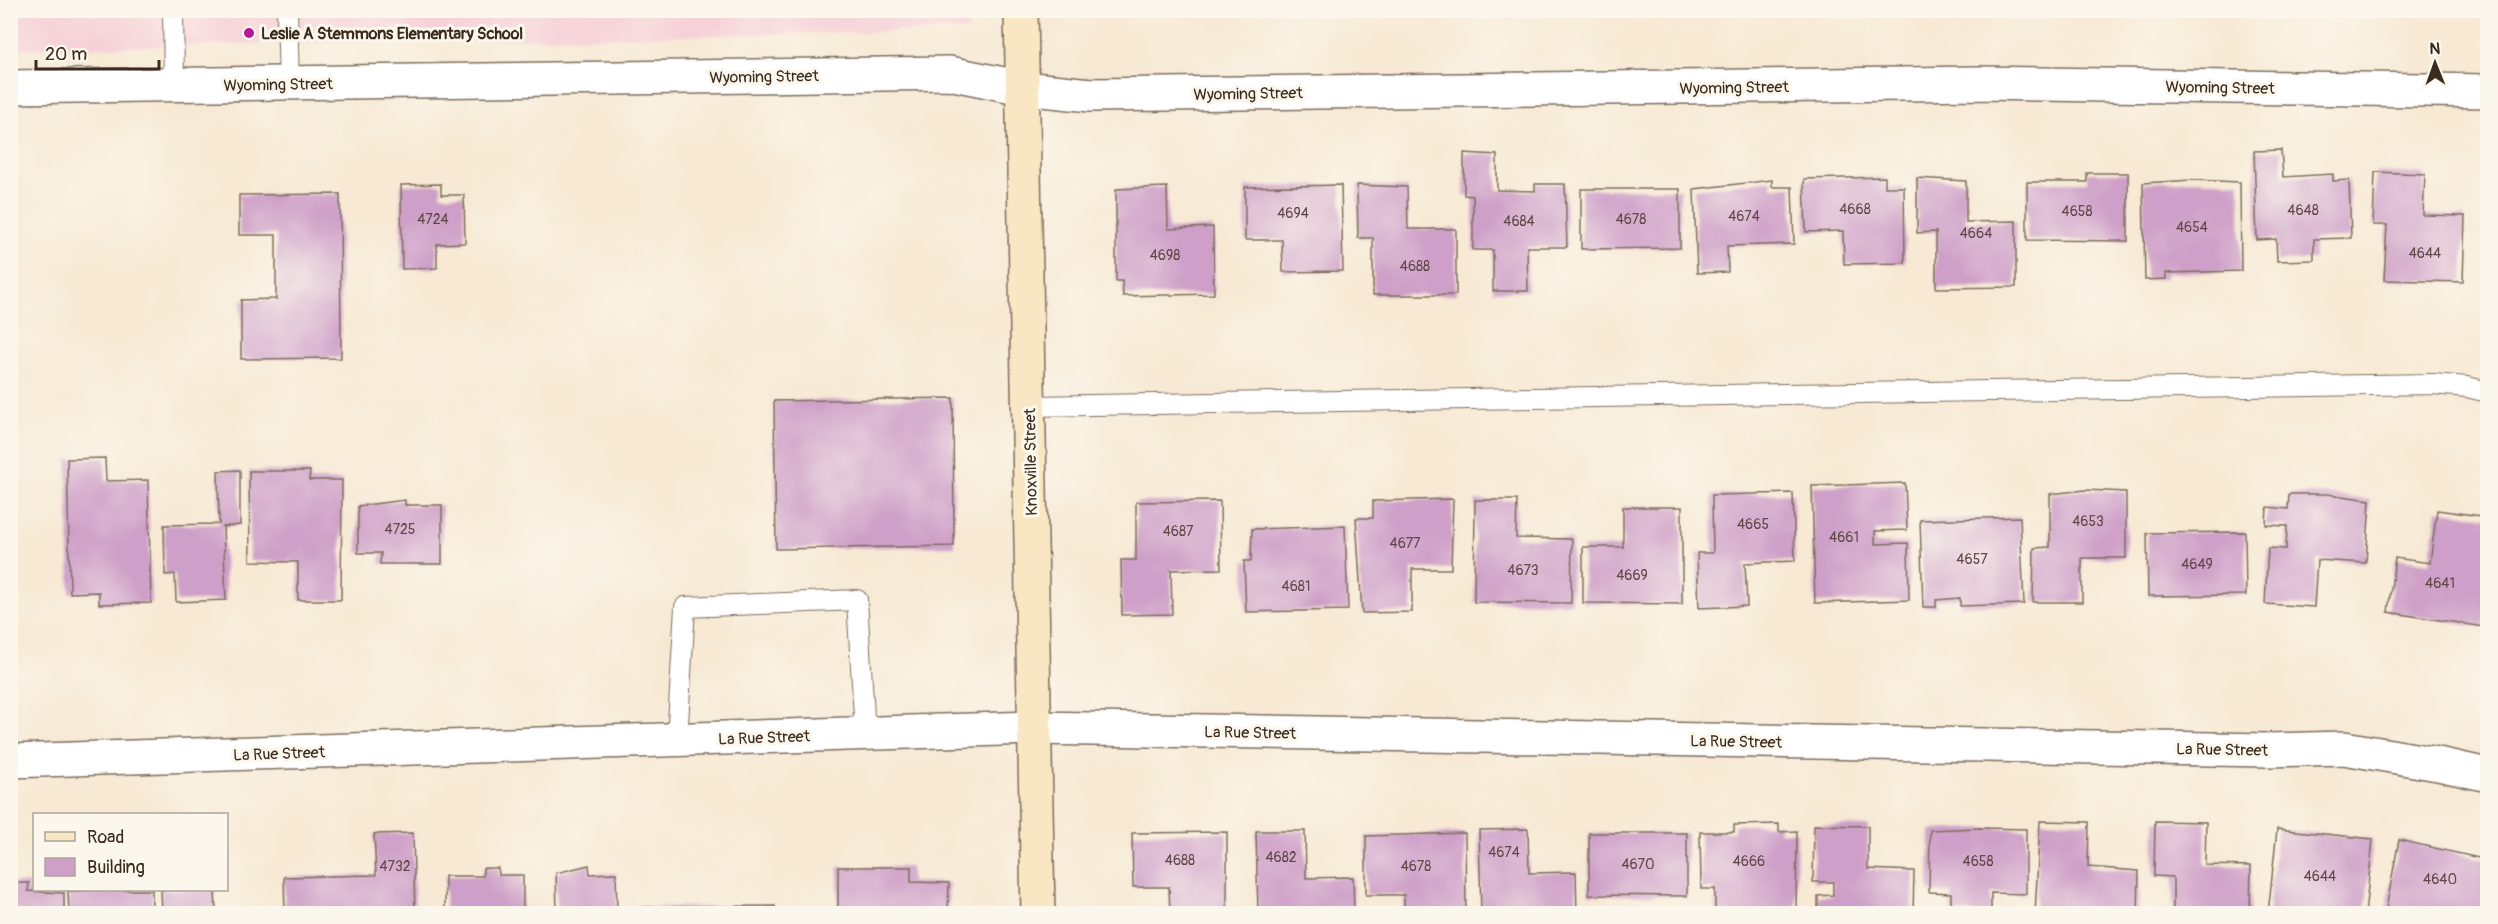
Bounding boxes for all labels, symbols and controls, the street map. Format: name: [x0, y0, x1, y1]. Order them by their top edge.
place label: Leslie A Stemmons Elementary School: [261, 24, 523, 44]
marker: Leslie A Stemmons Elementary School: [242, 26, 256, 40]
scale bar: [36, 33, 159, 71]
north arrow: [2405, 33, 2465, 93]
text: N: [2429, 39, 2441, 59]
text: 20 m: [45, 43, 87, 66]
street label: Wyoming Street: [709, 66, 819, 88]
street label: Wyoming Street: [223, 74, 333, 96]
street label: Wyoming Street: [1679, 77, 1789, 99]
street label: Wyoming Street: [2165, 77, 2275, 99]
street label: Wyoming Street: [1193, 83, 1303, 105]
house number: 4668: [1839, 201, 1871, 218]
house number: 4648: [2287, 202, 2319, 219]
house number: 4658: [2062, 203, 2092, 220]
house number: 4694: [1277, 205, 1309, 222]
house number: 4674: [1728, 208, 1760, 225]
house number: 4724: [417, 211, 449, 228]
house number: 4678: [1616, 211, 1646, 228]
house number: 4684: [1503, 213, 1535, 230]
house number: 4654: [2176, 219, 2208, 236]
house number: 4664: [1960, 225, 1992, 242]
house number: 4644: [2409, 245, 2441, 262]
house number: 4698: [1150, 247, 1180, 264]
house number: 4688: [1400, 258, 1430, 275]
street label: Knoxville Street: [1020, 407, 1042, 516]
house number: 4653: [2072, 513, 2104, 530]
house number: 4665: [1737, 516, 1769, 533]
house number: 4725: [385, 521, 415, 538]
house number: 4687: [1163, 523, 1194, 540]
house number: 4661: [1829, 529, 1859, 546]
house number: 4677: [1390, 535, 1421, 552]
house number: 4657: [1956, 551, 1988, 568]
house number: 4649: [2181, 556, 2213, 573]
house number: 4673: [1507, 562, 1539, 579]
house number: 4669: [1616, 567, 1648, 584]
house number: 4641: [2425, 575, 2455, 592]
house number: 4681: [1282, 578, 1310, 595]
street label: La Rue Street: [1204, 722, 1297, 744]
street label: La Rue Street: [718, 726, 811, 750]
street label: La Rue Street: [1690, 731, 1783, 753]
street label: La Rue Street: [2176, 739, 2269, 761]
street label: La Rue Street: [233, 742, 326, 766]
legend: [33, 813, 228, 891]
text: Road: [87, 826, 124, 849]
house number: 4674: [1488, 844, 1520, 861]
house number: 4682: [1265, 849, 1297, 866]
house number: 4688: [1165, 852, 1195, 869]
house number: 4666: [1733, 853, 1765, 870]
house number: 4658: [1963, 853, 1993, 870]
text: Building: [87, 856, 145, 879]
house number: 4670: [1621, 856, 1655, 873]
house number: 4732: [379, 858, 411, 875]
house number: 4678: [1401, 858, 1431, 875]
house number: 4644: [2304, 868, 2336, 885]
house number: 4640: [2423, 871, 2457, 888]

